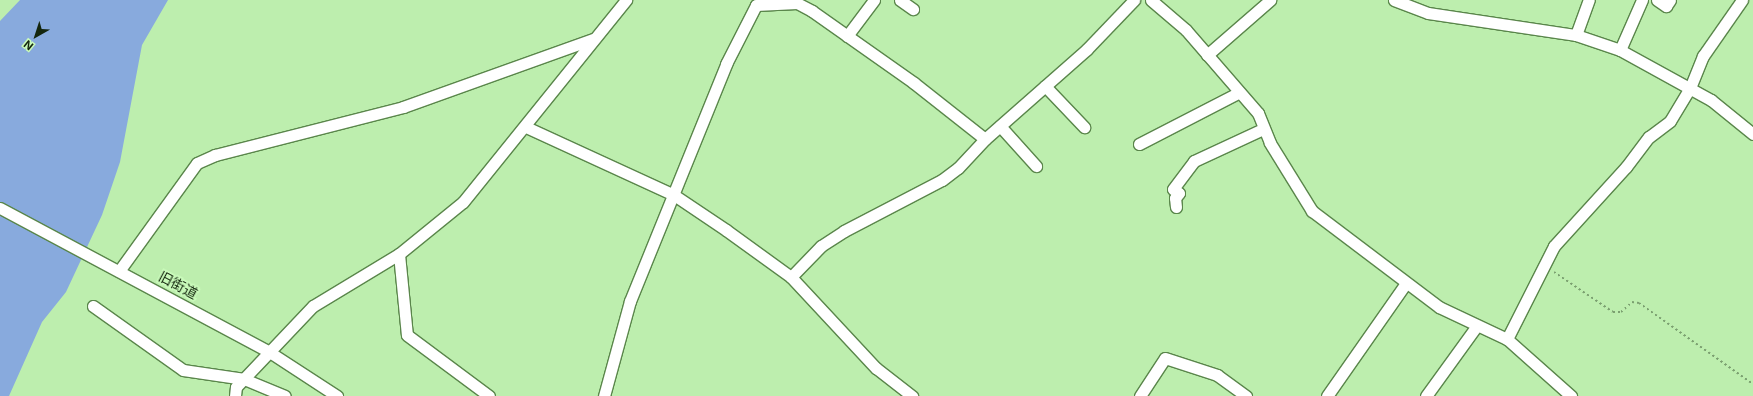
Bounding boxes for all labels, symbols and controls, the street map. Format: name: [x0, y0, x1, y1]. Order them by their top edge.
north arrow: [16, 16, 56, 56]
text: N: [21, 37, 36, 53]
street label: 旧街道: [156, 268, 200, 302]

